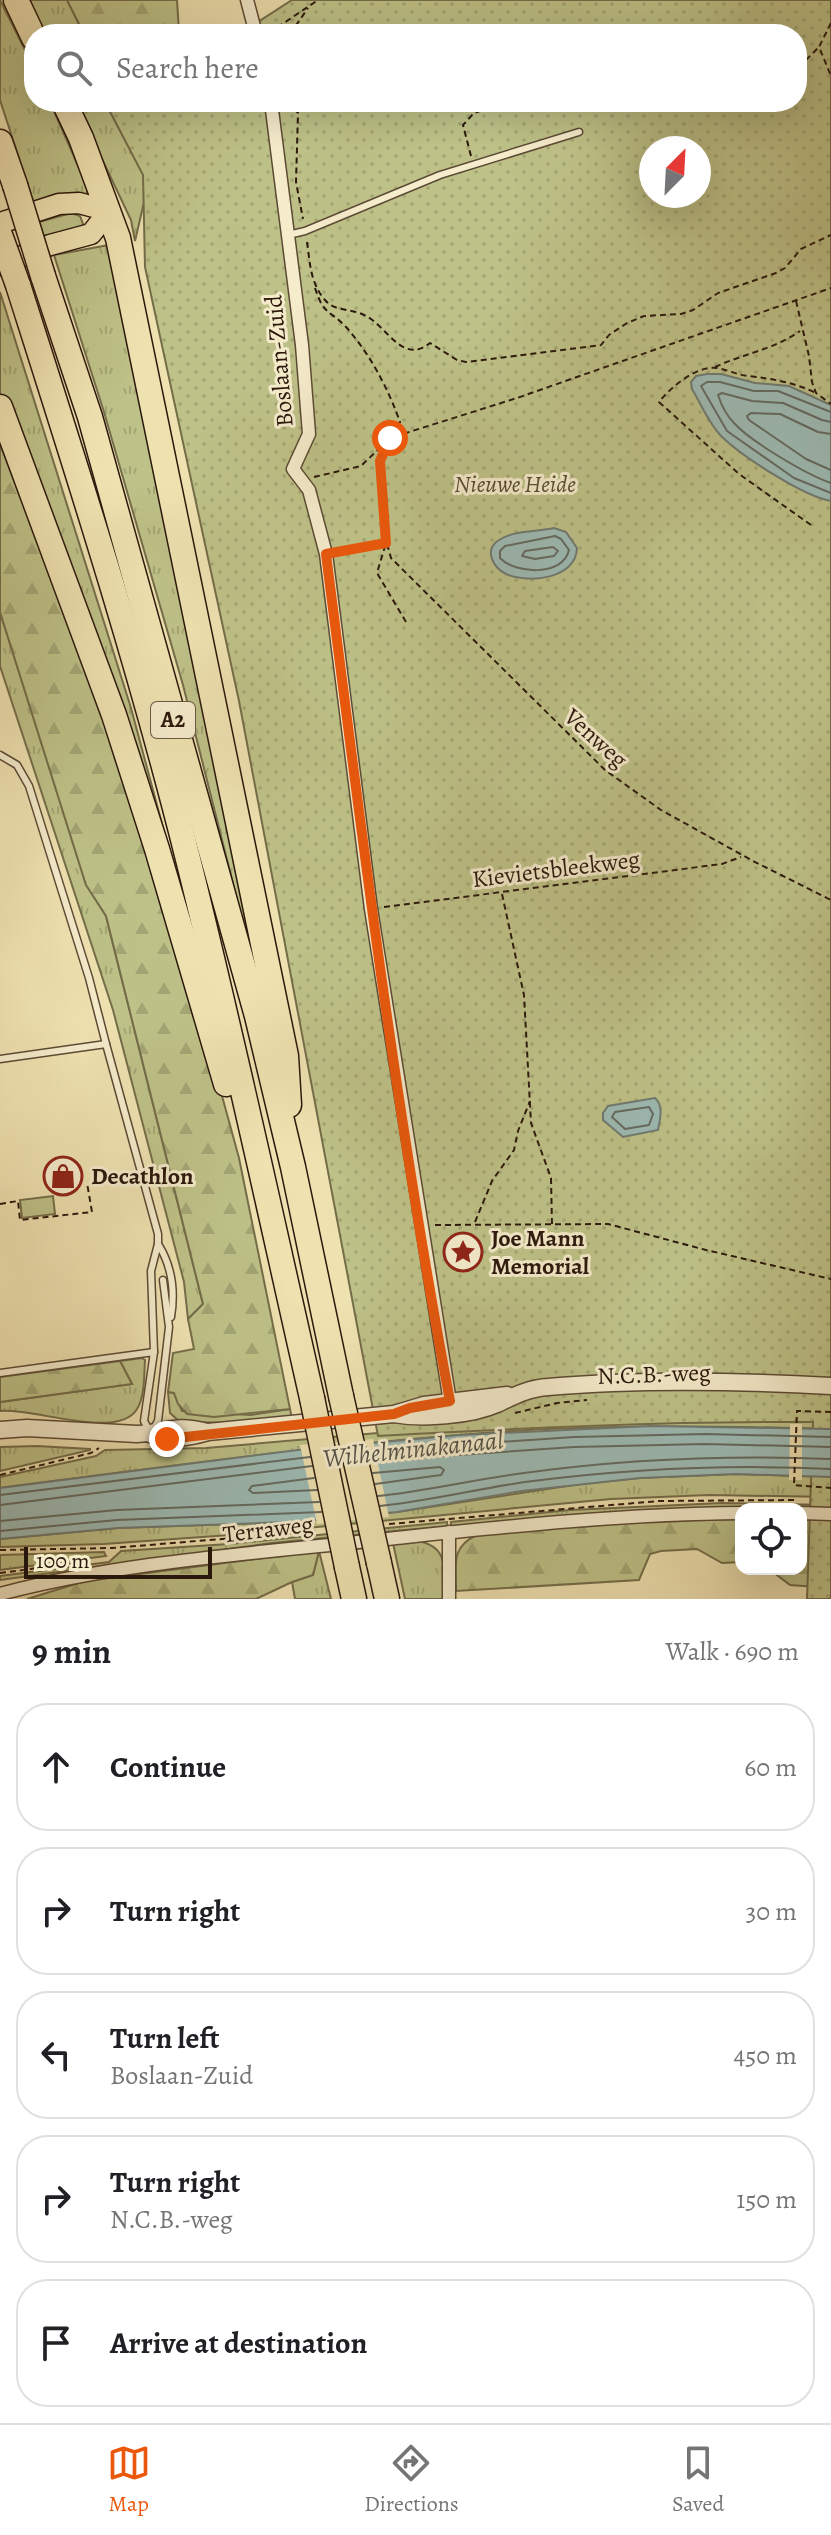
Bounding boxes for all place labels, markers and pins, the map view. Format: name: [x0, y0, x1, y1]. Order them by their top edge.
shop icon: Decathlon: [42, 1155, 84, 1197]
place label: Decathlon: [91, 1160, 194, 1192]
place label: Joe Mann Memorial: [491, 1222, 590, 1282]
place icon: Joe Mann Memorial: [442, 1231, 484, 1273]

